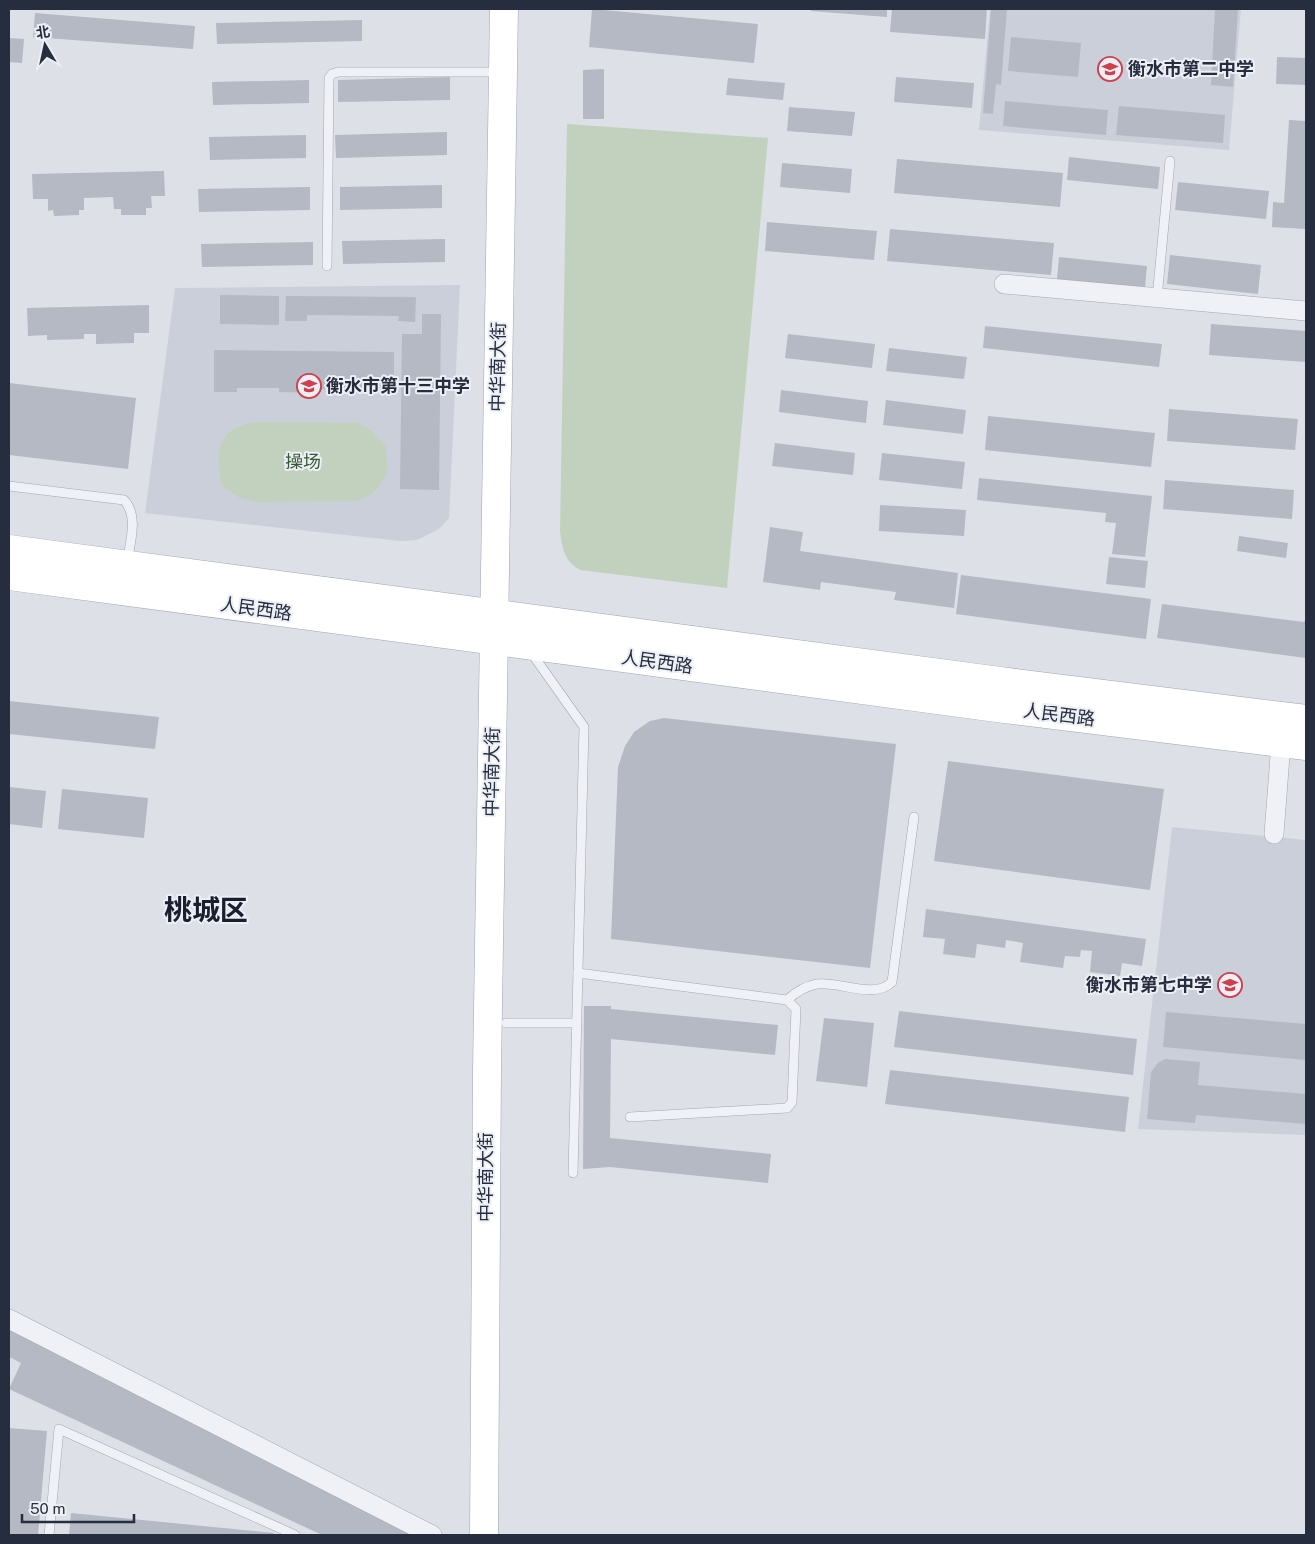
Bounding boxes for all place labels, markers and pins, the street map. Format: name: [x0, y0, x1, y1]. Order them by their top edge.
school or university icon: 衡水市第二中学: [1097, 56, 1123, 82]
place label: 衡水市第二中学: [1128, 58, 1254, 79]
school or university icon: 衡水市第十三中学: [296, 373, 322, 399]
place label: 衡水市第十三中学: [326, 375, 470, 396]
school or university icon: 衡水市第七中学: [1217, 972, 1243, 998]
place label: 衡水市第七中学: [1086, 974, 1212, 995]

